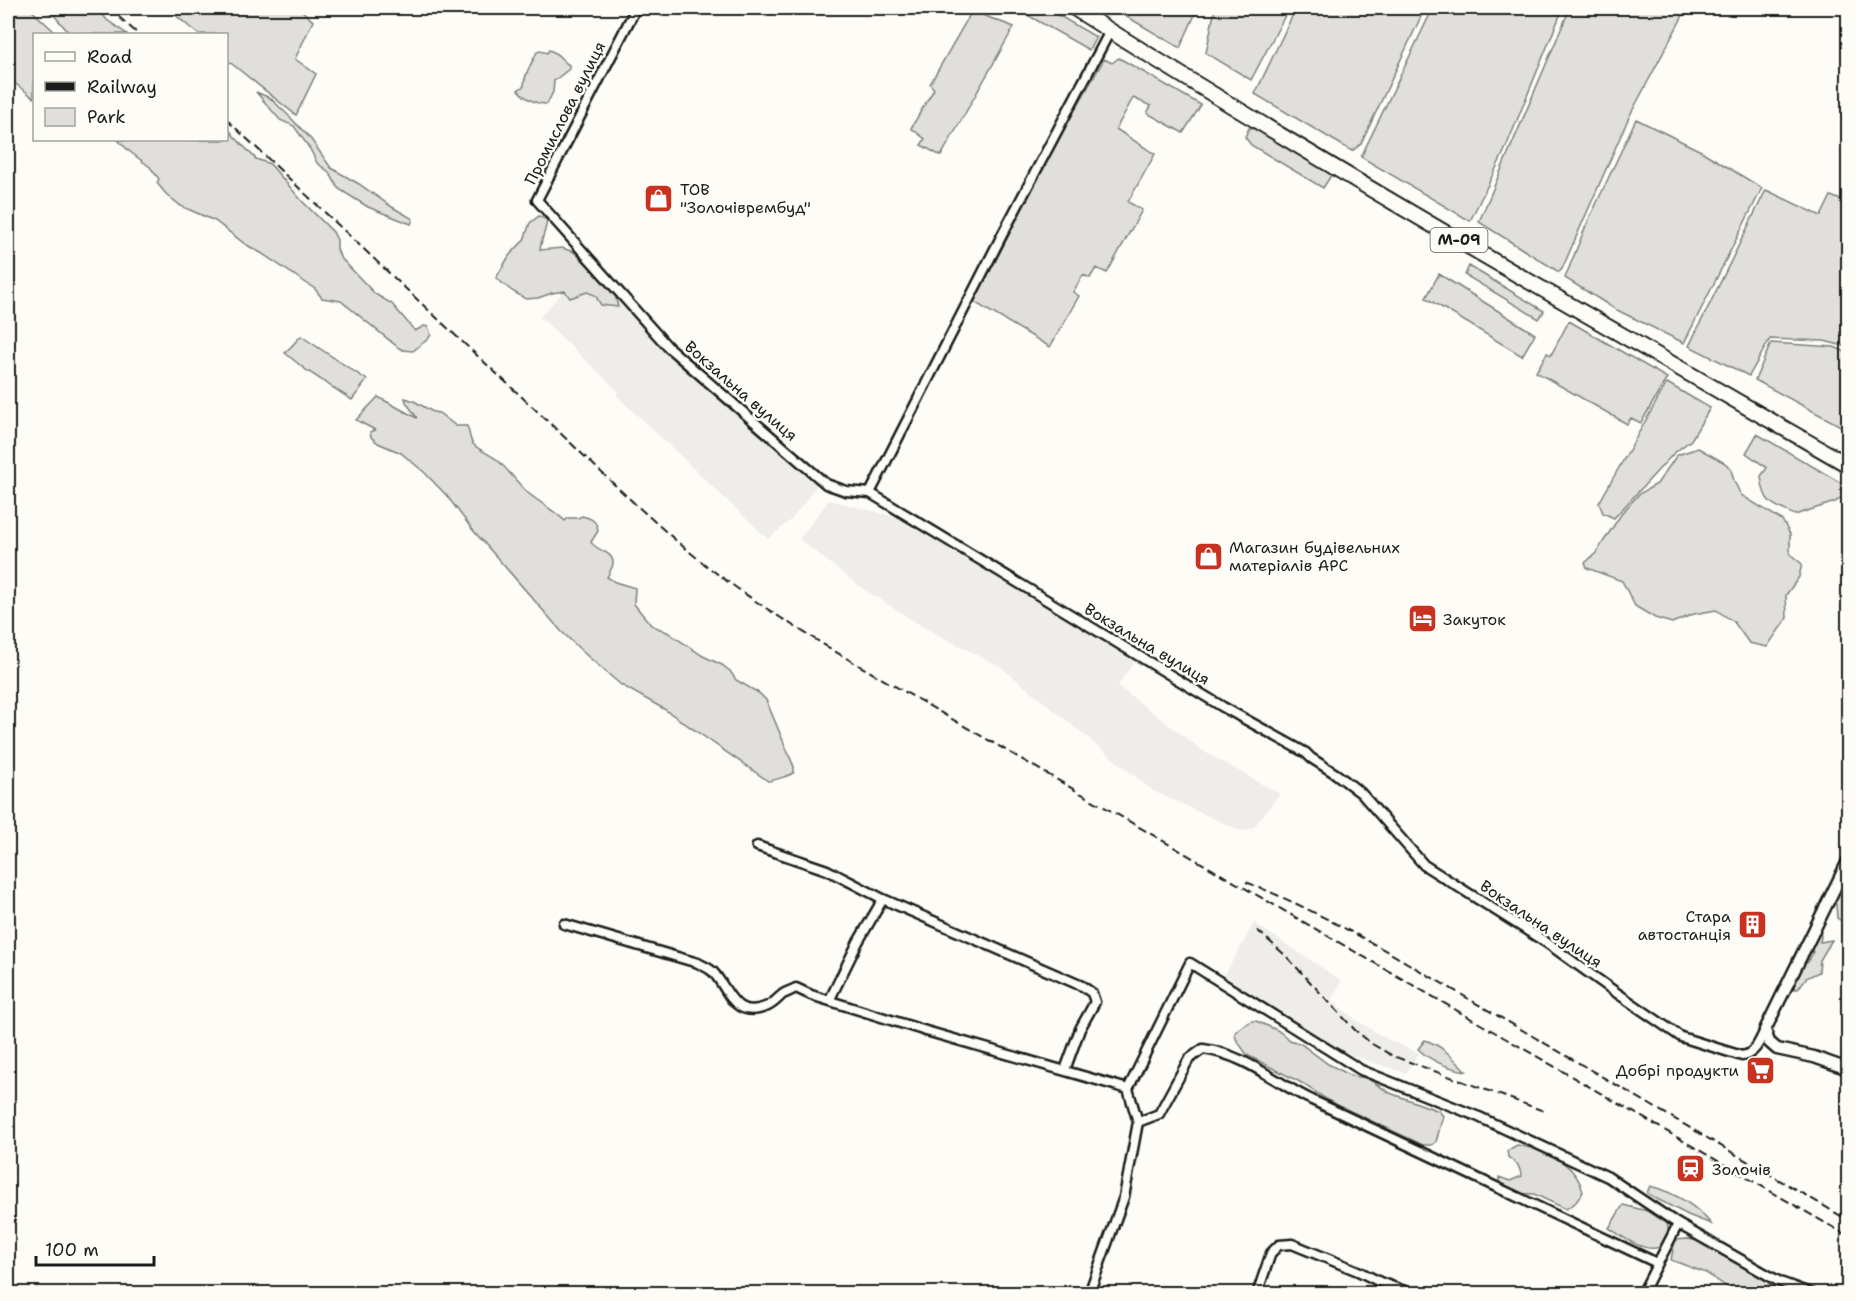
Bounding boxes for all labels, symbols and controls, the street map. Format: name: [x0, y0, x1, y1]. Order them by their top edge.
legend: [33, 33, 228, 141]
street label: Промислова вулиця: [520, 38, 610, 188]
text: Road: [87, 45, 132, 69]
text: Railway: [87, 75, 157, 99]
text: Park: [87, 105, 126, 129]
place label: ТОВ "Золочіврембуд": [680, 179, 811, 218]
shop icon: ТОВ "Золочіврембуд": [643, 182, 675, 214]
road number: М-09: [1430, 228, 1488, 252]
street label: Вокзальна вулиця: [680, 336, 802, 446]
place label: Магазин будівельних матеріалів APC: [1229, 537, 1400, 576]
shop icon: Магазин будівельних матеріалів APC: [1192, 540, 1224, 572]
street label: Вокзальна вулиця: [1080, 598, 1214, 690]
hotel icon: Закуток: [1406, 603, 1438, 635]
place label: Закуток: [1443, 609, 1506, 630]
street label: Вокзальна вулиця: [1476, 875, 1606, 973]
place label: Стара автостанція: [1638, 906, 1731, 945]
building icon: Стара автостанція: [1736, 909, 1768, 941]
supermarket icon: Добрі продукти: [1744, 1054, 1776, 1086]
place label: Добрі продукти: [1616, 1060, 1739, 1081]
station icon: Золочів: [1675, 1153, 1707, 1185]
place label: Золочів: [1712, 1159, 1771, 1180]
scale bar: [36, 1229, 154, 1267]
text: 100 m: [45, 1238, 99, 1262]

